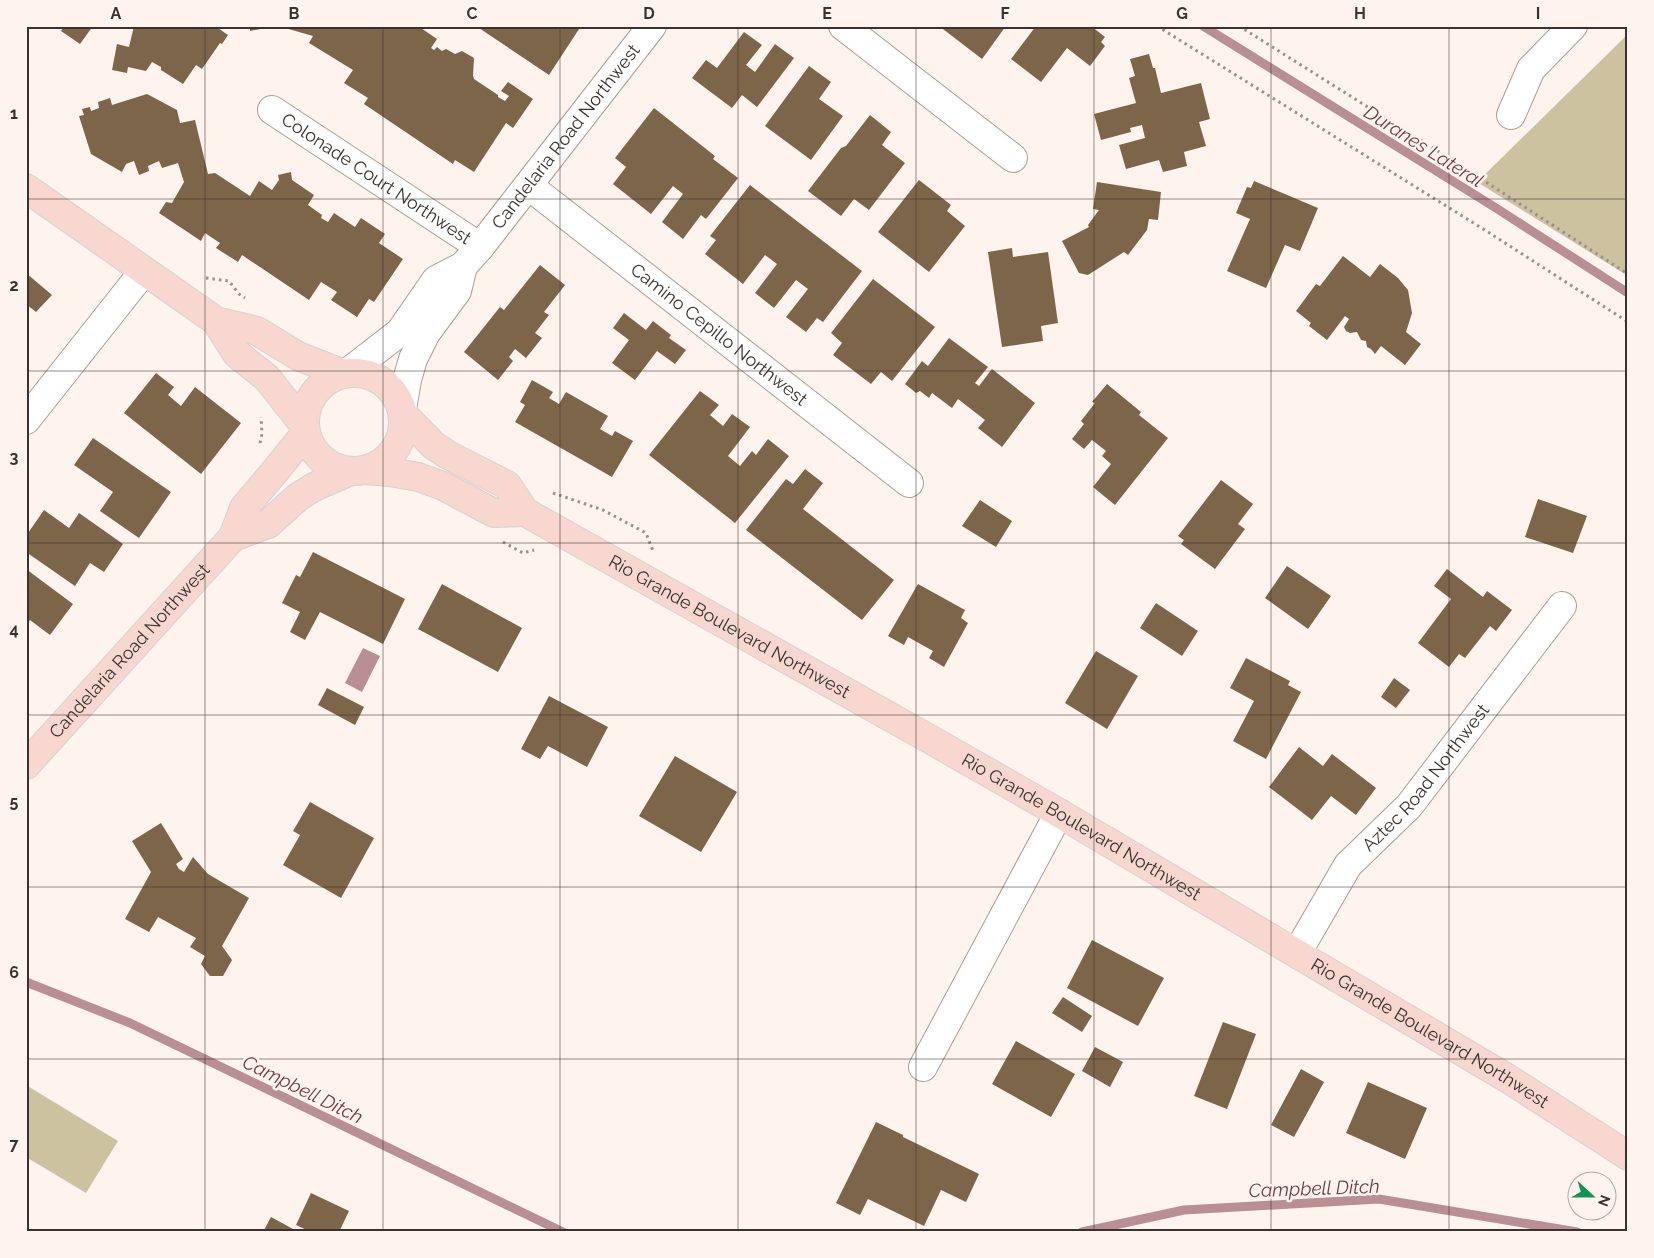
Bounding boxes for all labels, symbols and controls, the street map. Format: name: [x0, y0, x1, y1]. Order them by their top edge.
text: A: [111, 4, 122, 23]
text: B: [289, 4, 300, 23]
text: C: [467, 4, 478, 23]
text: D: [643, 4, 655, 23]
text: E: [822, 4, 832, 23]
text: F: [1000, 4, 1010, 23]
text: G: [1176, 4, 1188, 23]
text: H: [1354, 4, 1366, 23]
text: I: [1536, 4, 1540, 23]
street label: Candelaria Road Northwest: [487, 40, 644, 233]
water label: Duranes Lateral: [1360, 101, 1488, 191]
text: 1: [10, 104, 18, 123]
street label: Colonade Court Northwest: [278, 108, 475, 248]
street label: Camino Cepillo Northwest: [627, 259, 812, 410]
text: 2: [9, 276, 19, 295]
text: 3: [10, 448, 19, 467]
street label: Rio Grande Boulevard Northwest: [605, 550, 854, 702]
street label: Candelaria Road Northwest: [45, 559, 214, 742]
text: 4: [9, 620, 19, 639]
street label: Aztec Road Northwest: [1358, 699, 1493, 855]
street label: Rio Grande Boulevard Northwest: [958, 749, 1205, 905]
text: 5: [10, 792, 19, 811]
street label: Rio Grande Boulevard Northwest: [1307, 954, 1553, 1112]
text: 6: [9, 963, 19, 982]
water label: Campbell Ditch: [239, 1050, 367, 1128]
text: 7: [10, 1135, 19, 1154]
north arrow: [1566, 1170, 1616, 1220]
water label: Campbell Ditch: [1248, 1175, 1380, 1201]
text: N: [1595, 1193, 1614, 1209]

